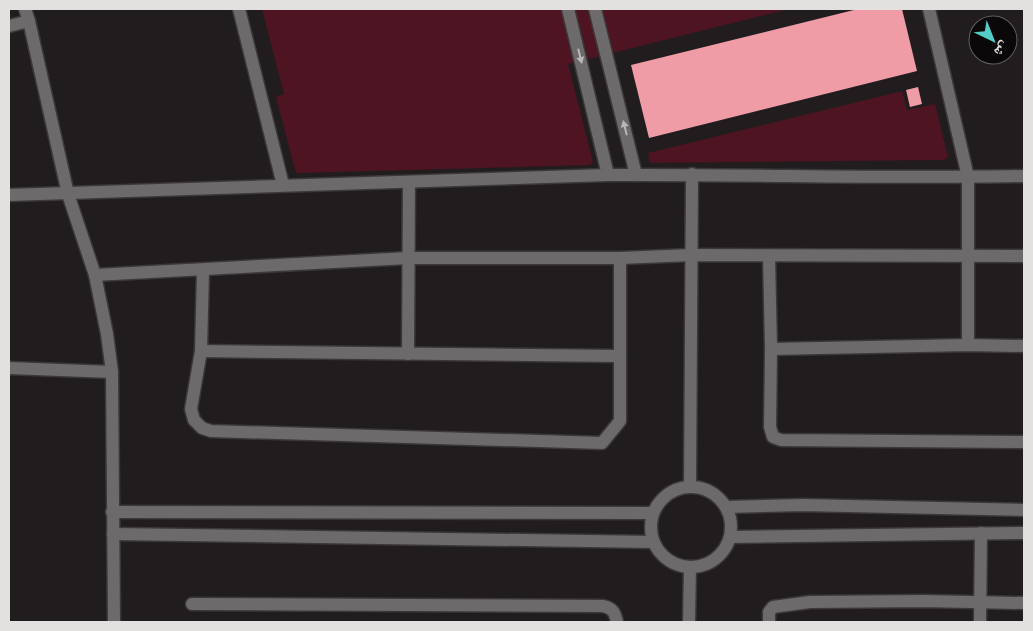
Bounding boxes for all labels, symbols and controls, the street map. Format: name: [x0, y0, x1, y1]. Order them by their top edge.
north arrow: [968, 15, 1018, 65]
text: ش: [990, 38, 1013, 61]
one-way arrow: [576, 49, 584, 64]
one-way arrow: [621, 120, 629, 135]

